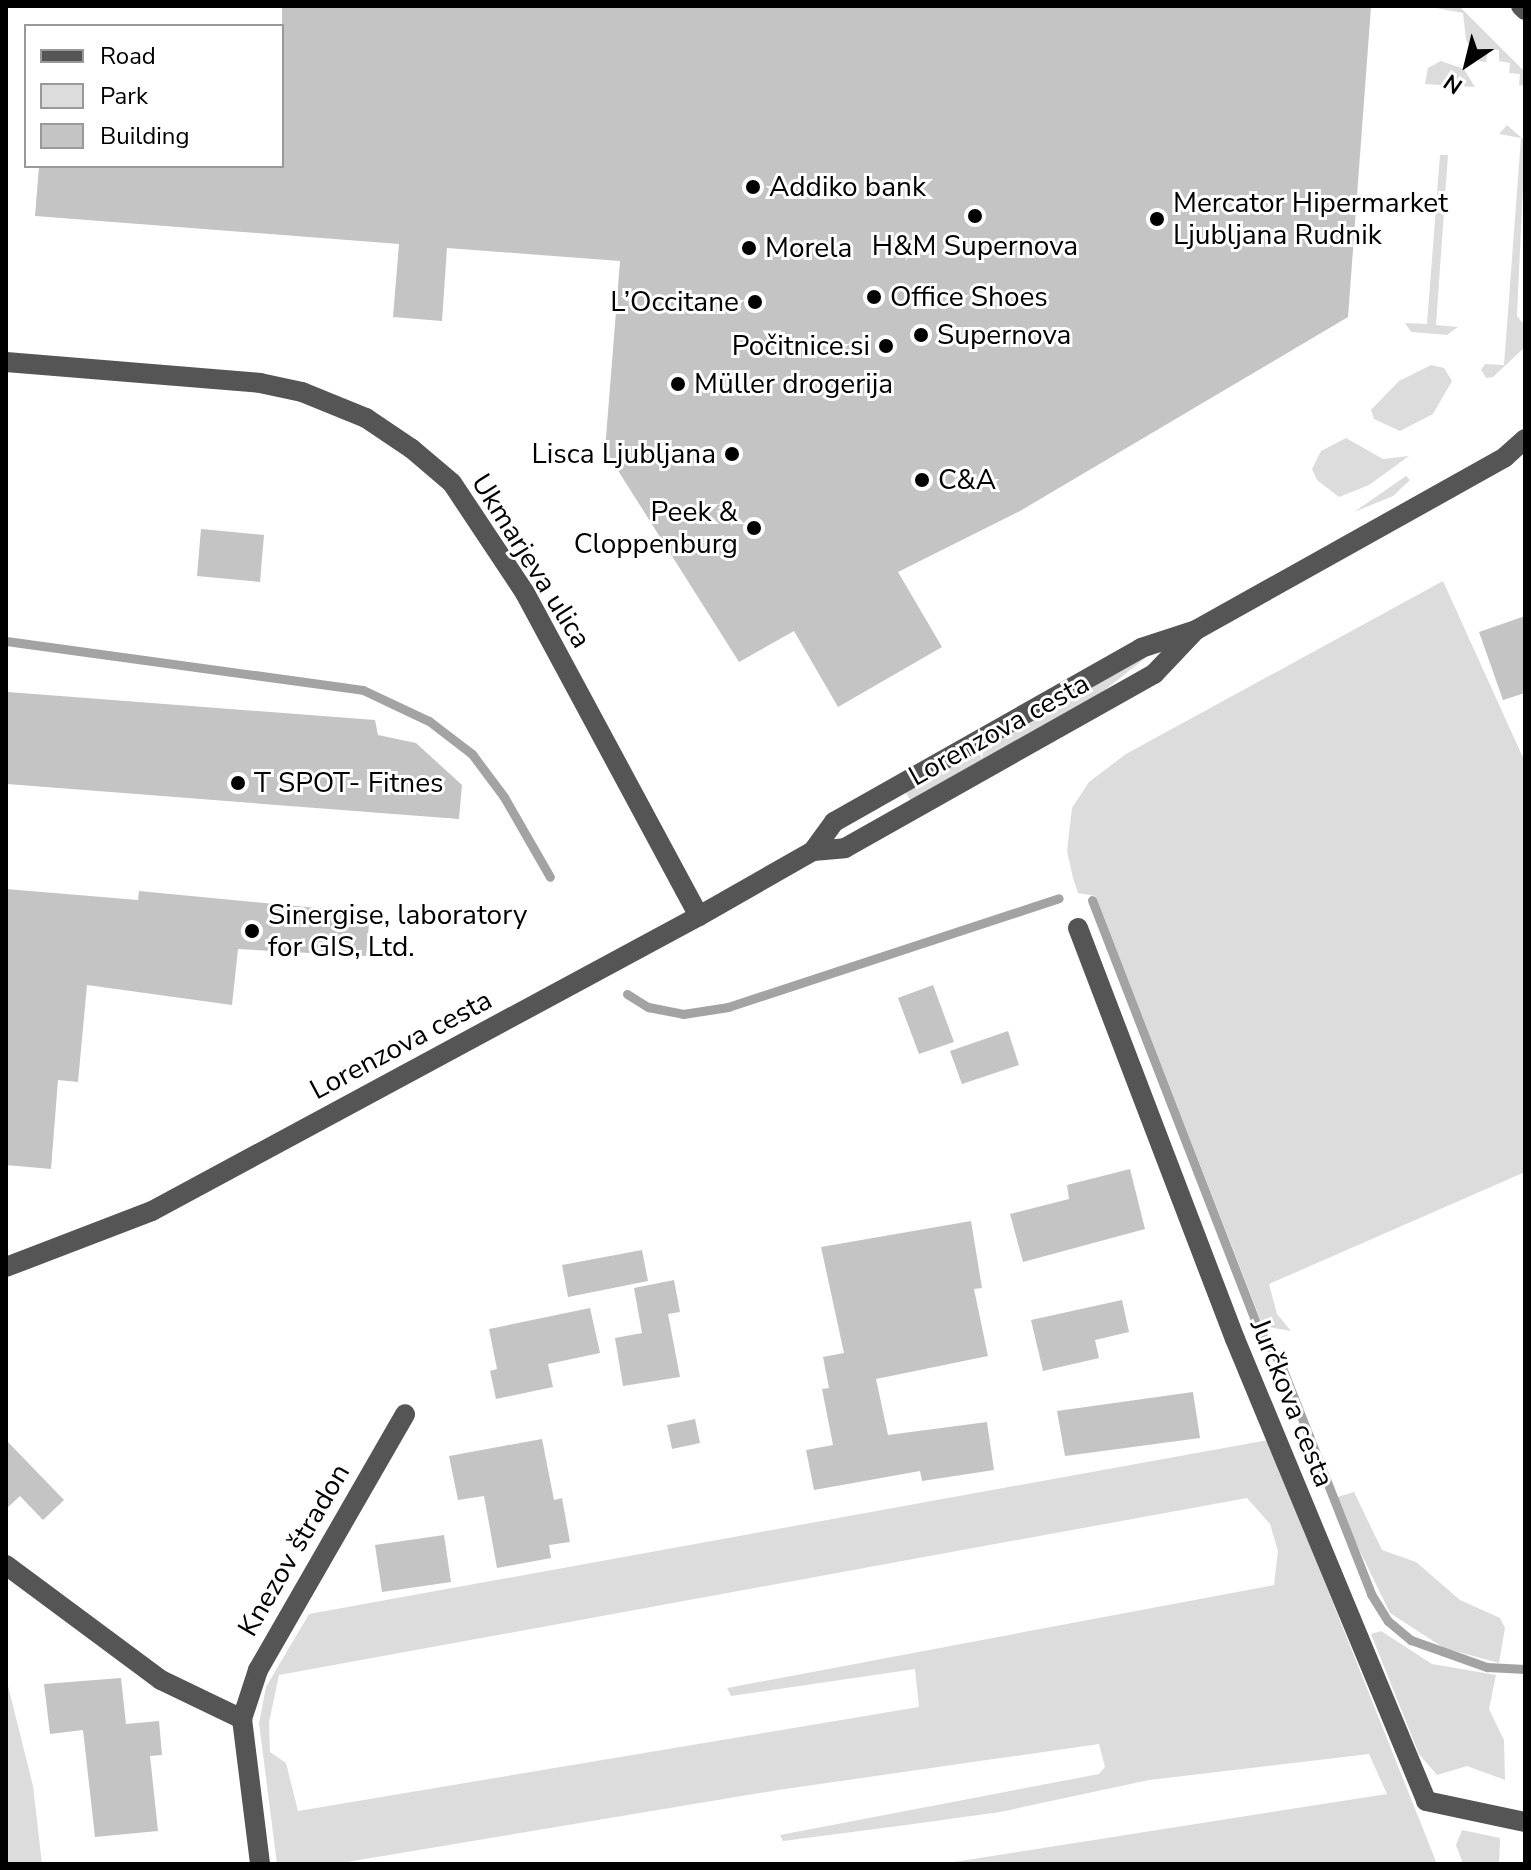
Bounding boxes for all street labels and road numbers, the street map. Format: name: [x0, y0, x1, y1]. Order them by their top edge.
street label: Ukmarjeva ulica: [464, 468, 598, 654]
street label: Lorenzova cesta: [903, 667, 1095, 793]
street label: Lorenzova cesta: [304, 983, 498, 1107]
street label: Jurčkova cesta: [1243, 1314, 1341, 1492]
street label: Knezov štradon: [231, 1458, 357, 1642]

